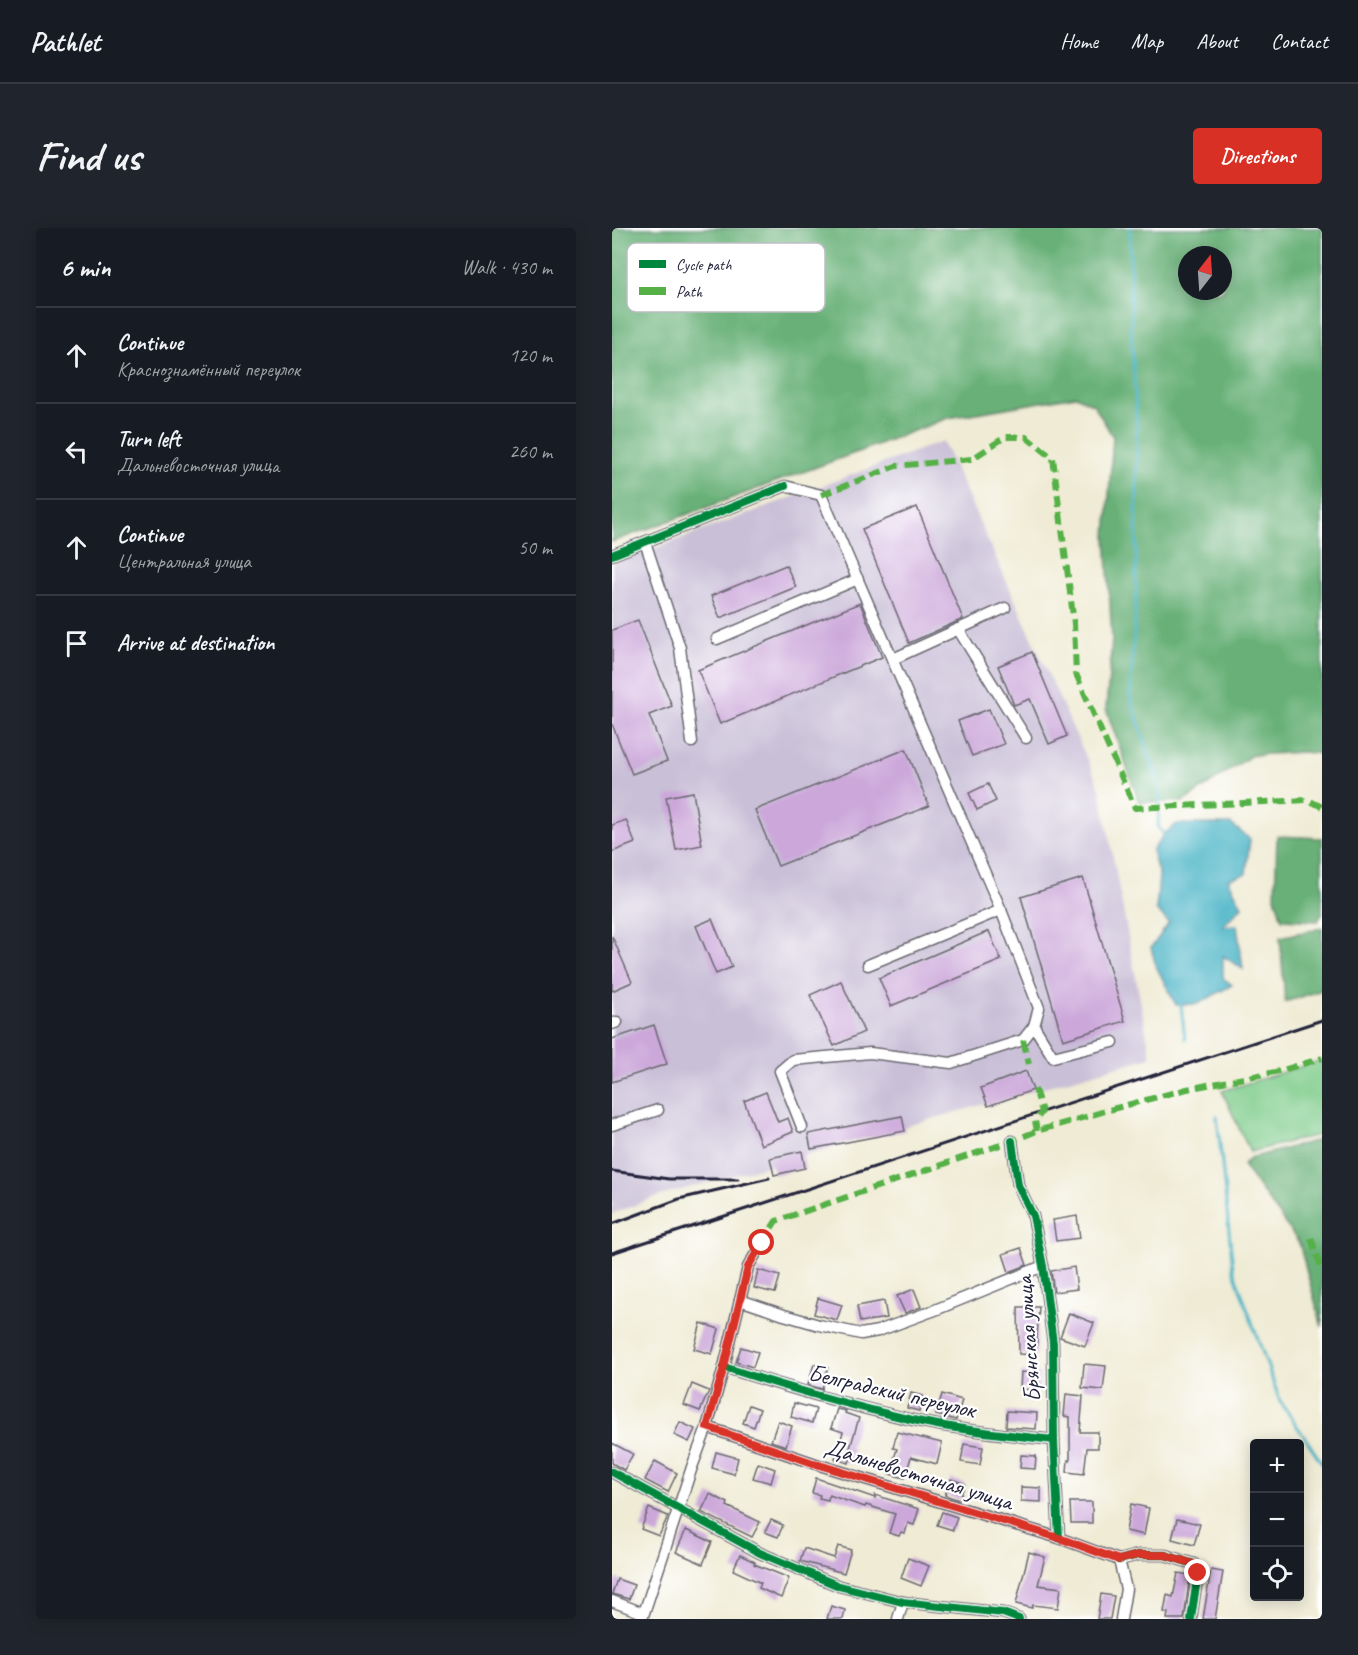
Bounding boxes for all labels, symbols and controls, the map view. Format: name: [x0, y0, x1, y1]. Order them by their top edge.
text: Pathlet: [30, 24, 100, 59]
text: Home: [1060, 28, 1098, 54]
text: Map: [1131, 28, 1163, 54]
text: About: [1196, 28, 1238, 54]
text: Contact: [1271, 28, 1328, 54]
button: Directions: [1193, 128, 1322, 184]
text: Find us: [36, 130, 141, 183]
legend: [627, 243, 825, 312]
north arrow: [1178, 246, 1232, 300]
text: 6 min: [60, 251, 110, 284]
text: Walk · 430 m: [462, 255, 552, 280]
text: Cycle path: [676, 255, 732, 275]
text: Path: [676, 282, 703, 302]
text: Continue: [117, 329, 183, 357]
icon: ahead: [60, 339, 93, 372]
text: 120 m: [509, 343, 552, 368]
text: Краснознамённый переулок: [117, 357, 300, 382]
text: Turn left: [117, 425, 181, 453]
icon: left: [60, 435, 93, 468]
text: 260 m: [509, 439, 552, 464]
text: Дальневосточная улица: [117, 453, 279, 478]
text: Continue: [117, 521, 183, 549]
icon: ahead: [60, 531, 93, 564]
text: 50 m: [518, 535, 552, 560]
text: Центральная улица: [117, 549, 251, 574]
icon: arrive: [60, 627, 93, 660]
text: Arrive at destination: [117, 629, 274, 657]
route start: [748, 1229, 774, 1255]
street label: Брянская улица: [1008, 1273, 1047, 1403]
street label: Белградский переулок: [806, 1357, 980, 1425]
street label: Дальневосточная улица: [822, 1431, 1019, 1517]
map controls: [1250, 1439, 1304, 1601]
button: +: [1250, 1439, 1304, 1493]
button: −: [1250, 1493, 1304, 1547]
button: locate: [1250, 1547, 1304, 1601]
route end: [1184, 1559, 1210, 1585]

